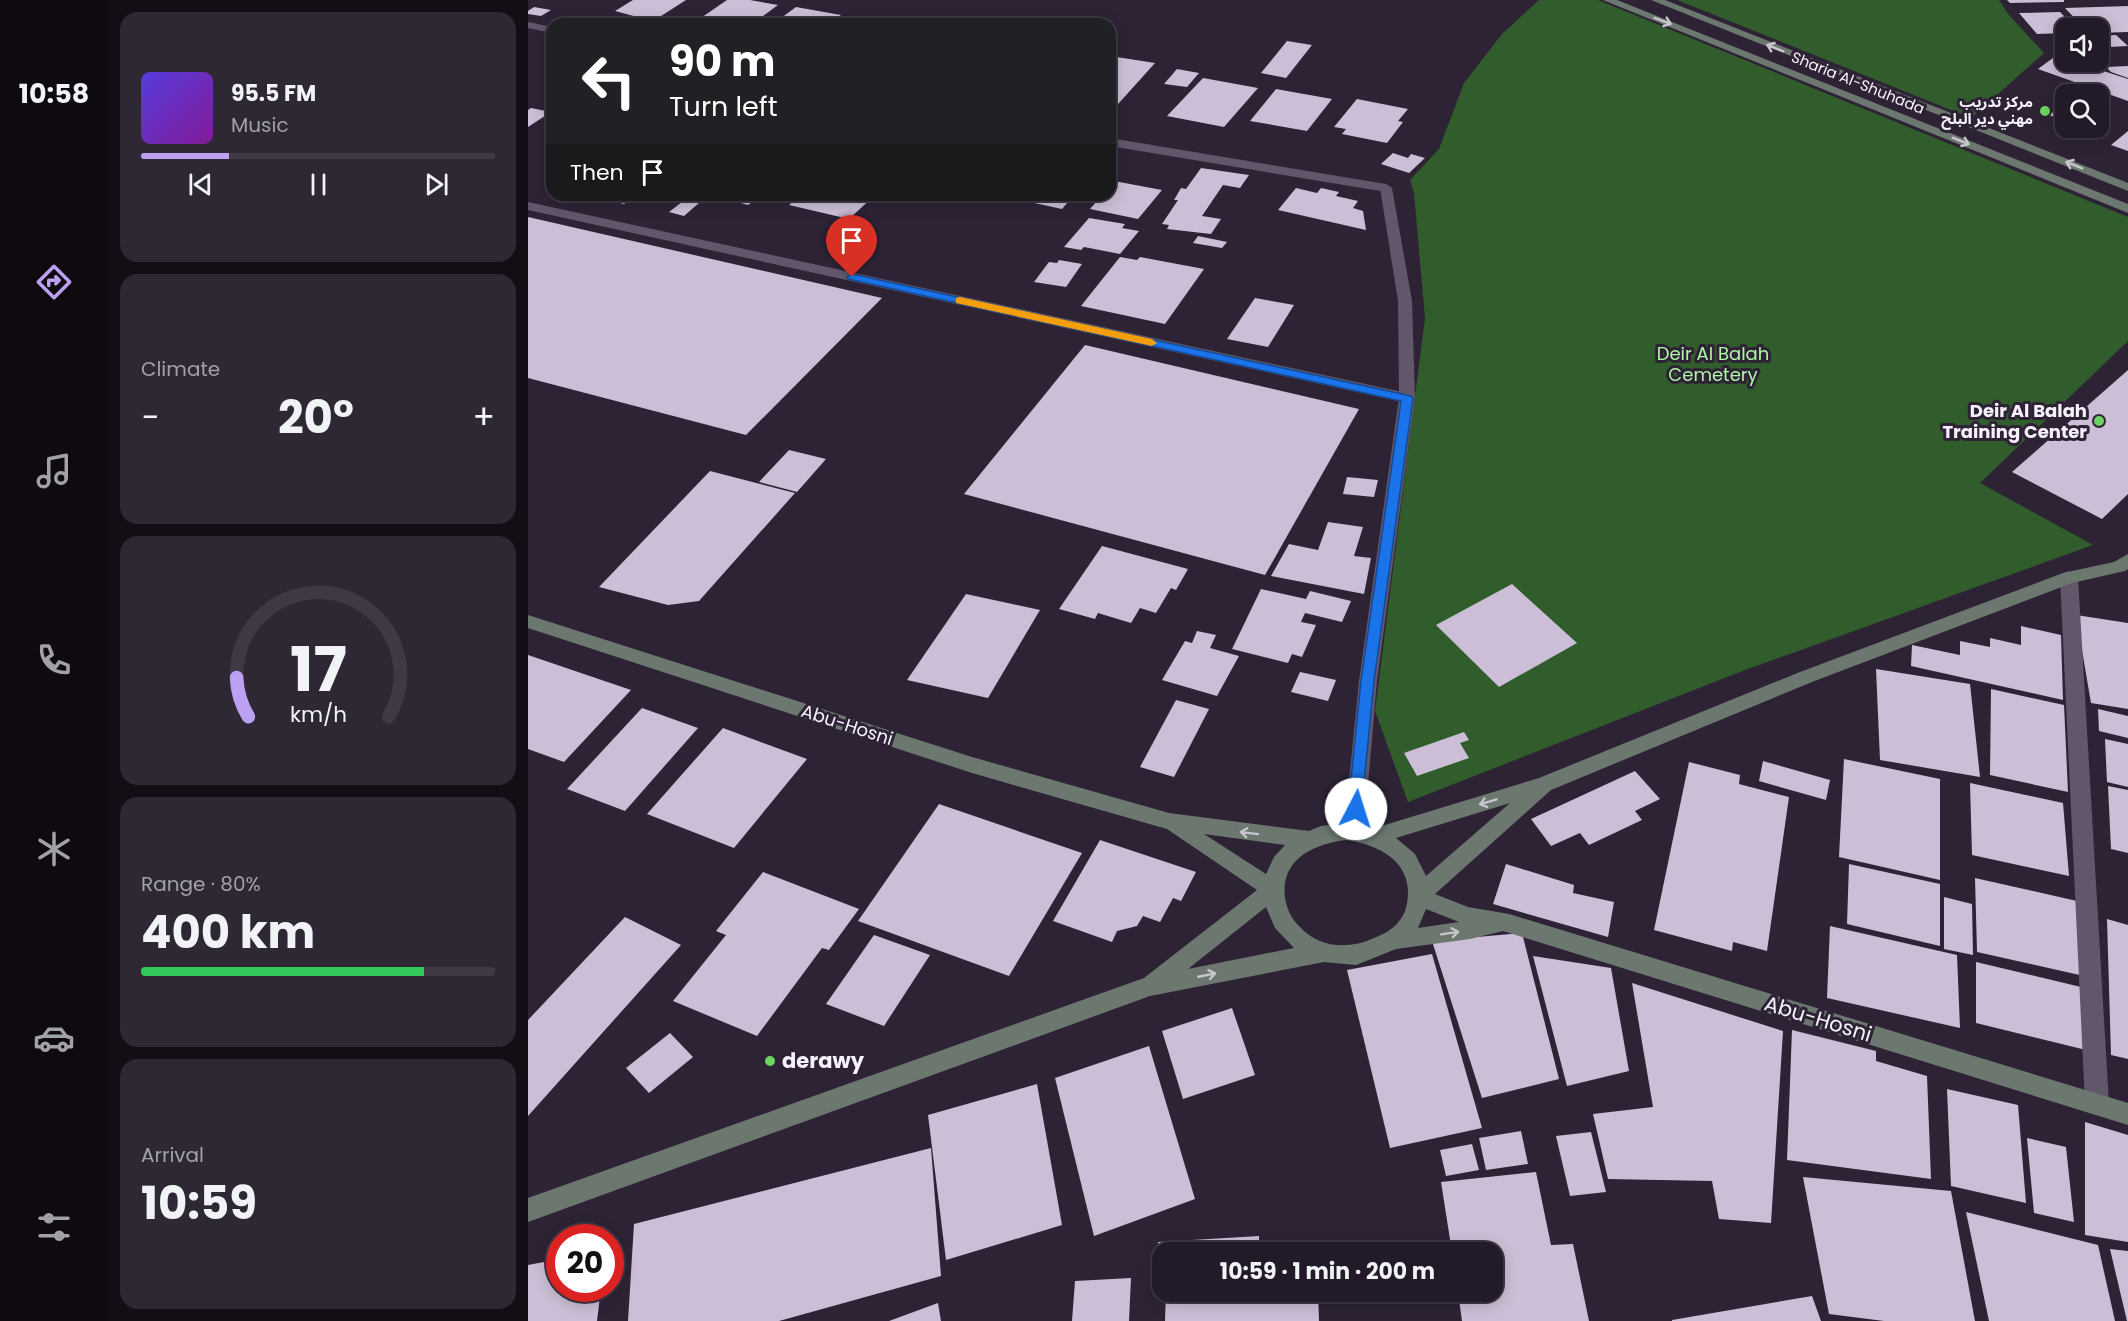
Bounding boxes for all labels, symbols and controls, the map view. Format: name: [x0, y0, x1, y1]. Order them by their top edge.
one-way arrow: [1653, 16, 1672, 27]
map controls: [2055, 18, 2109, 138]
button: sound: [2055, 18, 2109, 72]
text: 90 m: [669, 32, 776, 91]
one-way arrow: [1766, 41, 1785, 52]
icon: left: [570, 42, 648, 120]
street label: Sharia Al-Shuhada: [1788, 46, 1928, 119]
text: 10:58: [19, 75, 89, 112]
text: 95.5 FM: [231, 78, 316, 109]
button: search: [2055, 84, 2109, 138]
text: Turn left: [669, 88, 778, 125]
place label: مركز تدريب مهني دير البلح: [1941, 91, 2033, 130]
marker: مركز تدريب مهني دير البلح: [2038, 104, 2052, 118]
text: Music: [231, 111, 289, 139]
one-way arrow: [1951, 136, 1970, 147]
icon: arrive: [636, 156, 669, 189]
text: Then: [570, 157, 624, 188]
one-way arrow: [2065, 159, 2083, 170]
icon: previous: [184, 168, 217, 201]
icon: pause: [302, 168, 335, 201]
icon: next: [420, 168, 453, 201]
pin: [826, 215, 877, 277]
icon: arrive: [835, 224, 868, 257]
icon: directions: [33, 261, 75, 303]
park label: Deir Al Balah Cemetery: [1657, 341, 1769, 387]
text: Climate: [141, 355, 220, 383]
text: 20°: [278, 386, 354, 449]
text: −: [141, 394, 159, 441]
text: +: [472, 394, 495, 441]
place label: Deir Al Balah Training Center: [1942, 398, 2087, 444]
marker: Deir Al Balah Training Center: [2092, 414, 2106, 428]
icon: music: [33, 450, 75, 492]
text: 17: [290, 626, 346, 714]
icon: phone: [33, 639, 75, 681]
street label: Abu-Hosni: [798, 698, 896, 751]
text: km/h: [289, 700, 347, 731]
position arrow: [1324, 777, 1388, 841]
one-way arrow: [1479, 797, 1498, 808]
one-way arrow: [1240, 827, 1259, 838]
icon: climate: [33, 828, 75, 870]
text: Range · 80%: [141, 870, 261, 898]
text: 400 km: [141, 901, 315, 964]
one-way arrow: [1440, 928, 1460, 939]
one-way arrow: [1197, 969, 1216, 980]
street label: Abu-Hosni: [1761, 988, 1875, 1049]
icon: car: [33, 1017, 75, 1059]
place label: derawy: [782, 1046, 865, 1075]
marker: derawy: [763, 1054, 777, 1068]
text: Arrival: [141, 1141, 204, 1169]
text: 10:59: [141, 1172, 257, 1235]
icon: filters: [33, 1206, 75, 1248]
speed limit sign: 20: [546, 1224, 624, 1302]
text: 10:59 · 1 min · 200 m: [1220, 1256, 1435, 1287]

